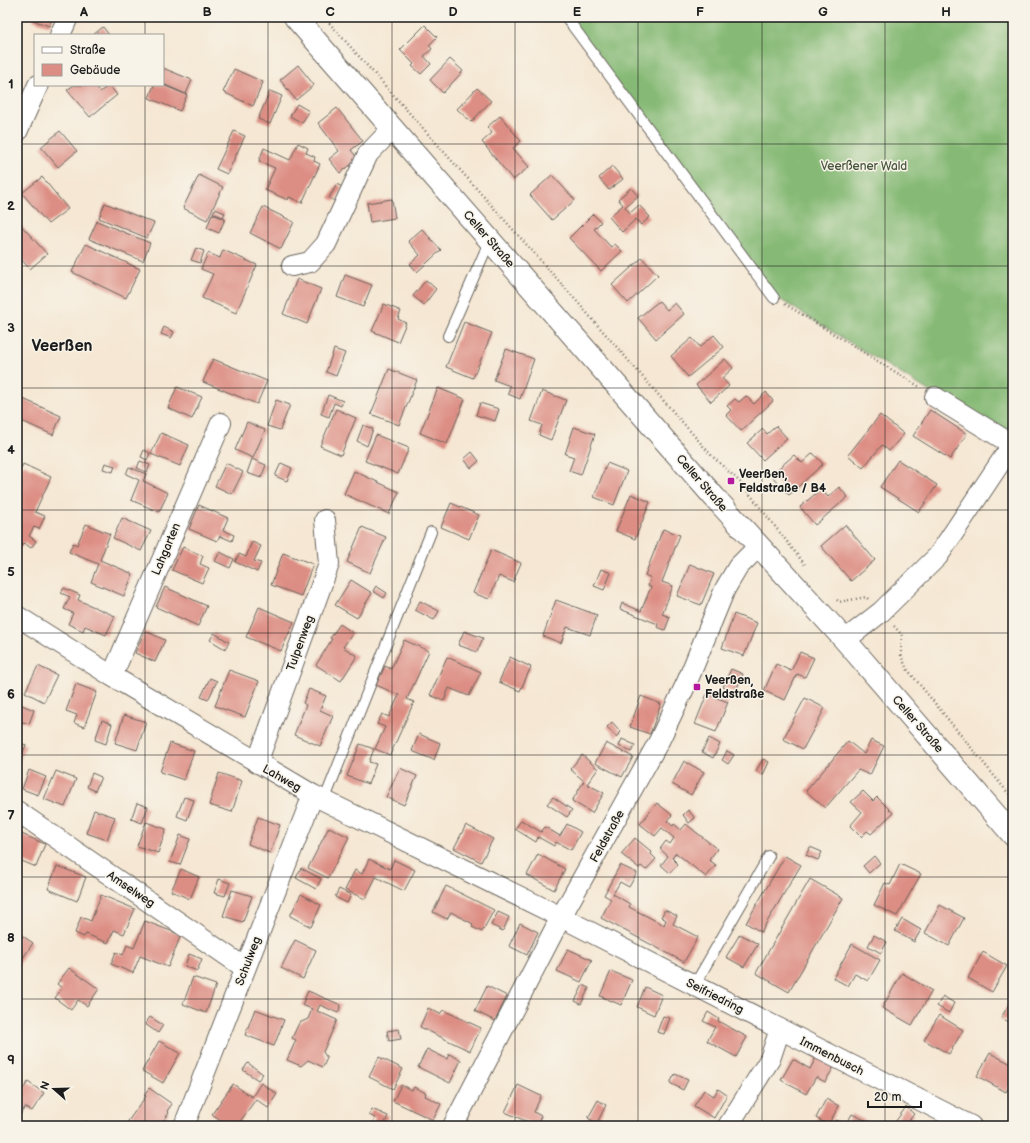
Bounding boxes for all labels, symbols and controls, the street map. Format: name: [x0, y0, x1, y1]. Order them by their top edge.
text: A: [79, 4, 88, 20]
text: B: [202, 4, 212, 20]
text: C: [325, 4, 335, 20]
text: D: [448, 4, 458, 20]
text: E: [573, 4, 582, 20]
text: F: [696, 4, 704, 20]
text: G: [818, 4, 828, 20]
text: H: [941, 4, 951, 20]
legend: [34, 34, 164, 86]
text: Straße: [70, 43, 106, 58]
text: Gebäude: [70, 63, 120, 78]
text: 1: [8, 76, 14, 92]
park label: Veerßener Wald: [821, 159, 907, 174]
text: 2: [7, 198, 15, 214]
street label: Celler Straße: [460, 208, 518, 271]
text: 3: [7, 320, 15, 336]
district label: Veerßen: [31, 337, 93, 356]
text: 4: [7, 442, 15, 458]
street label: Celler Straße: [673, 452, 731, 515]
place label: Veerßen, Feldstraße / B4: [739, 467, 826, 496]
marker: Veerßen, Feldstraße / B4: [726, 476, 736, 486]
street label: Lahgarten: [149, 521, 184, 578]
text: 5: [7, 564, 15, 580]
street label: Tulpenweg: [283, 613, 318, 673]
place label: Veerßen, Feldstraße: [705, 673, 764, 702]
marker: Veerßen, Feldstraße: [692, 682, 702, 692]
text: 6: [7, 686, 15, 702]
street label: Celler Straße: [889, 693, 947, 756]
street label: Lahweg: [260, 761, 304, 795]
street label: Feldstraße: [587, 807, 628, 865]
text: 7: [7, 808, 15, 824]
street label: Amselweg: [104, 868, 158, 911]
text: 8: [7, 930, 15, 946]
street label: Schulweg: [232, 934, 265, 988]
street label: Seifriedring: [683, 975, 746, 1017]
street label: Immenbusch: [797, 1034, 867, 1079]
text: 9: [7, 1052, 15, 1068]
north arrow: [34, 1069, 74, 1109]
text: N: [38, 1080, 53, 1092]
scale bar: [868, 1083, 921, 1109]
text: 20 m: [874, 1090, 901, 1105]

